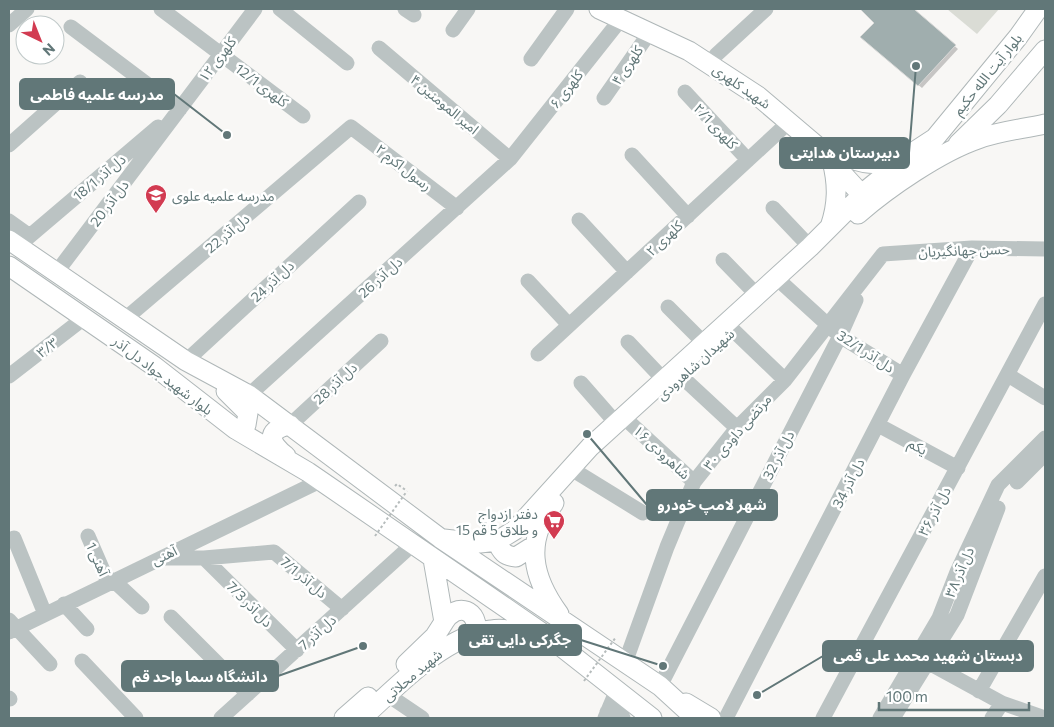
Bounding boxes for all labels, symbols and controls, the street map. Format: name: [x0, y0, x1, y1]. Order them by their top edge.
north arrow: [15, 15, 65, 65]
street label: بلوار آیت الله حکیم: [949, 30, 1028, 120]
street label: کلهری ۱۲: [195, 33, 240, 85]
text: N: [40, 40, 59, 60]
street label: کلهری ۴: [608, 42, 647, 89]
street label: کلهری 12/1: [232, 60, 292, 111]
street label: شهید کلهری: [709, 60, 774, 113]
street label: کلهری ۶: [546, 66, 587, 112]
street label: امیر المومنین ۴: [407, 70, 483, 138]
callout: مدرسه علمیه فاطمی: [20, 79, 174, 109]
text: مدرسه علمیه فاطمی: [30, 85, 164, 104]
street label: کلهری ۲/1: [690, 100, 742, 153]
callout: دبیرستان هدایتی: [780, 138, 909, 168]
street label: رسول اکرم ۲: [371, 140, 435, 196]
text: دبیرستان هدایتی: [790, 143, 900, 162]
street label: دل آذر 18/1: [69, 150, 130, 205]
street label: دل آذر 20: [86, 176, 133, 230]
school or university icon: مدرسه علمیه علوی: [144, 183, 168, 214]
place label: مدرسه علمیه علوی: [172, 187, 275, 205]
street label: دل آذر 22: [201, 209, 253, 257]
street label: کلهری ۲: [642, 217, 687, 260]
street label: حسن جهانگیریان: [918, 240, 1010, 261]
street label: دل آذر 26: [355, 253, 406, 302]
street label: دل آذر 24: [247, 257, 298, 306]
street label: شهیدان شاهرودی: [653, 325, 738, 404]
street label: دل آذر 32/1: [834, 326, 898, 377]
street label: بلوار شهید جواد دل آذر: [108, 331, 217, 419]
street label: ۳/۳: [33, 333, 61, 361]
street label: دل آذر 28: [310, 358, 361, 408]
street label: ۳۰ مرتضی داودی: [699, 390, 775, 474]
street label: شاهرودی ۱۶: [630, 422, 694, 483]
street label: دل آذر 32: [758, 427, 799, 483]
street label: یکم: [904, 434, 931, 461]
street label: دل آذر 34: [828, 455, 869, 511]
street label: دل آذر ۳۶: [914, 483, 955, 539]
callout: شهر لامپ خودرو: [647, 490, 777, 520]
text: شهر لامپ خودرو: [657, 495, 767, 515]
place label: دفتر ازدواج 15 و طلاق 5 قم: [456, 505, 538, 541]
supermarket icon: دفتر ازدواج 15 و طلاق 5 قم: [542, 509, 566, 540]
street label: آهنی 1: [82, 539, 113, 580]
street label: آهنی: [148, 541, 181, 569]
street label: دل آذر ۳۸: [941, 544, 978, 600]
street label: دل آذر 7/1: [277, 553, 331, 602]
street label: دل آذر 7/3: [223, 578, 277, 631]
street label: دل آذر 7: [295, 611, 340, 654]
callout: جگرکی دایی تقی: [459, 625, 581, 655]
text: جگرکی دایی تقی: [469, 630, 572, 649]
callout: دبستان شهید محمد علی قمی: [823, 641, 1033, 671]
street label: شهید محلاتی: [379, 645, 446, 706]
text: دبستان شهید محمد علی قمی: [833, 646, 1023, 665]
callout: دانشگاه سما واحد قم: [122, 661, 278, 691]
text: دانشگاه سما واحد قم: [132, 667, 268, 688]
scale bar: [879, 680, 1029, 712]
text: 100 m: [886, 687, 928, 705]

